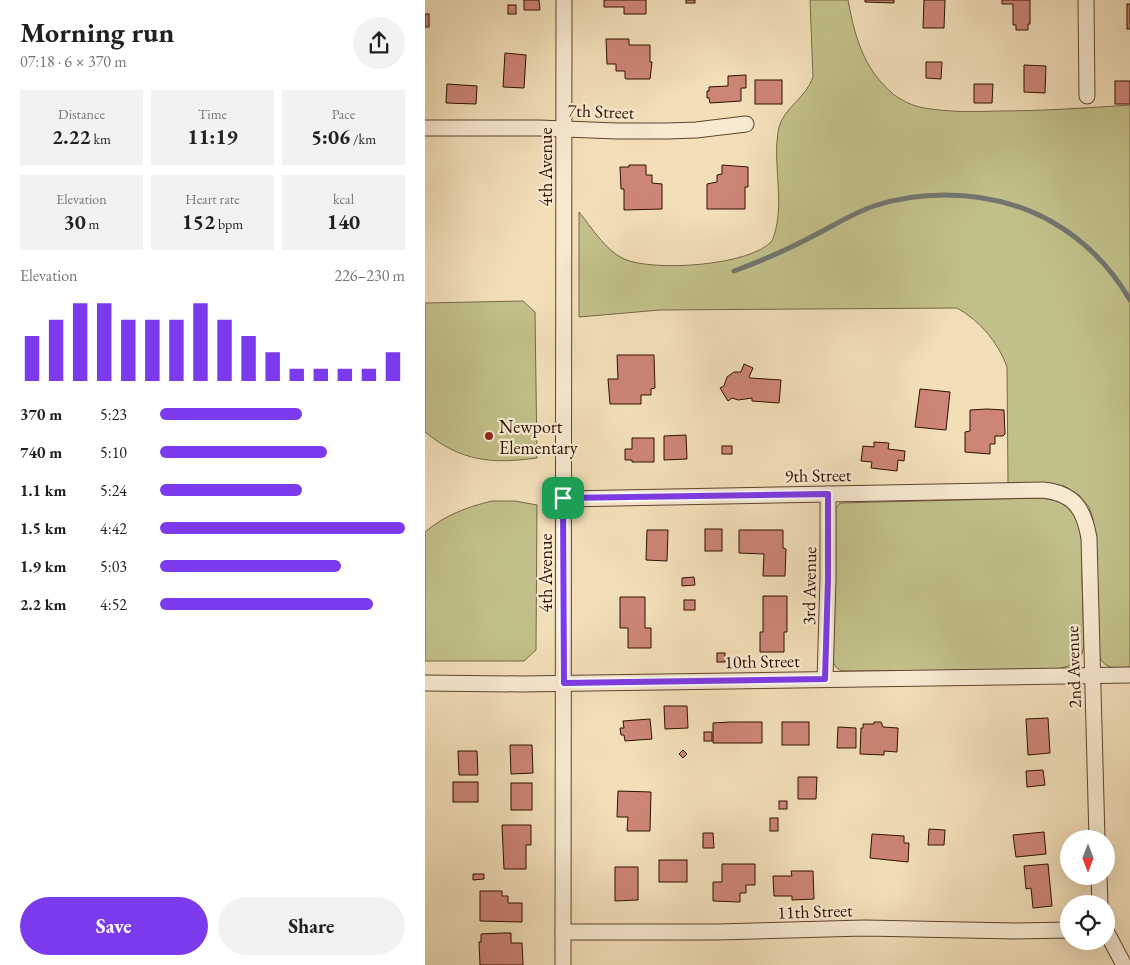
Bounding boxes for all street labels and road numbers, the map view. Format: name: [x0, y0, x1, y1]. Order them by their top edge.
street label: 7th Street: [567, 98, 635, 124]
street label: 4th Avenue: [534, 128, 557, 206]
street label: 9th Street: [784, 463, 852, 487]
street label: 4th Avenue: [534, 534, 557, 612]
street label: 3rd Avenue: [797, 546, 821, 626]
street label: 2nd Avenue: [1060, 625, 1086, 709]
street label: 10th Street: [724, 649, 800, 673]
street label: 11th Street: [777, 898, 853, 924]

